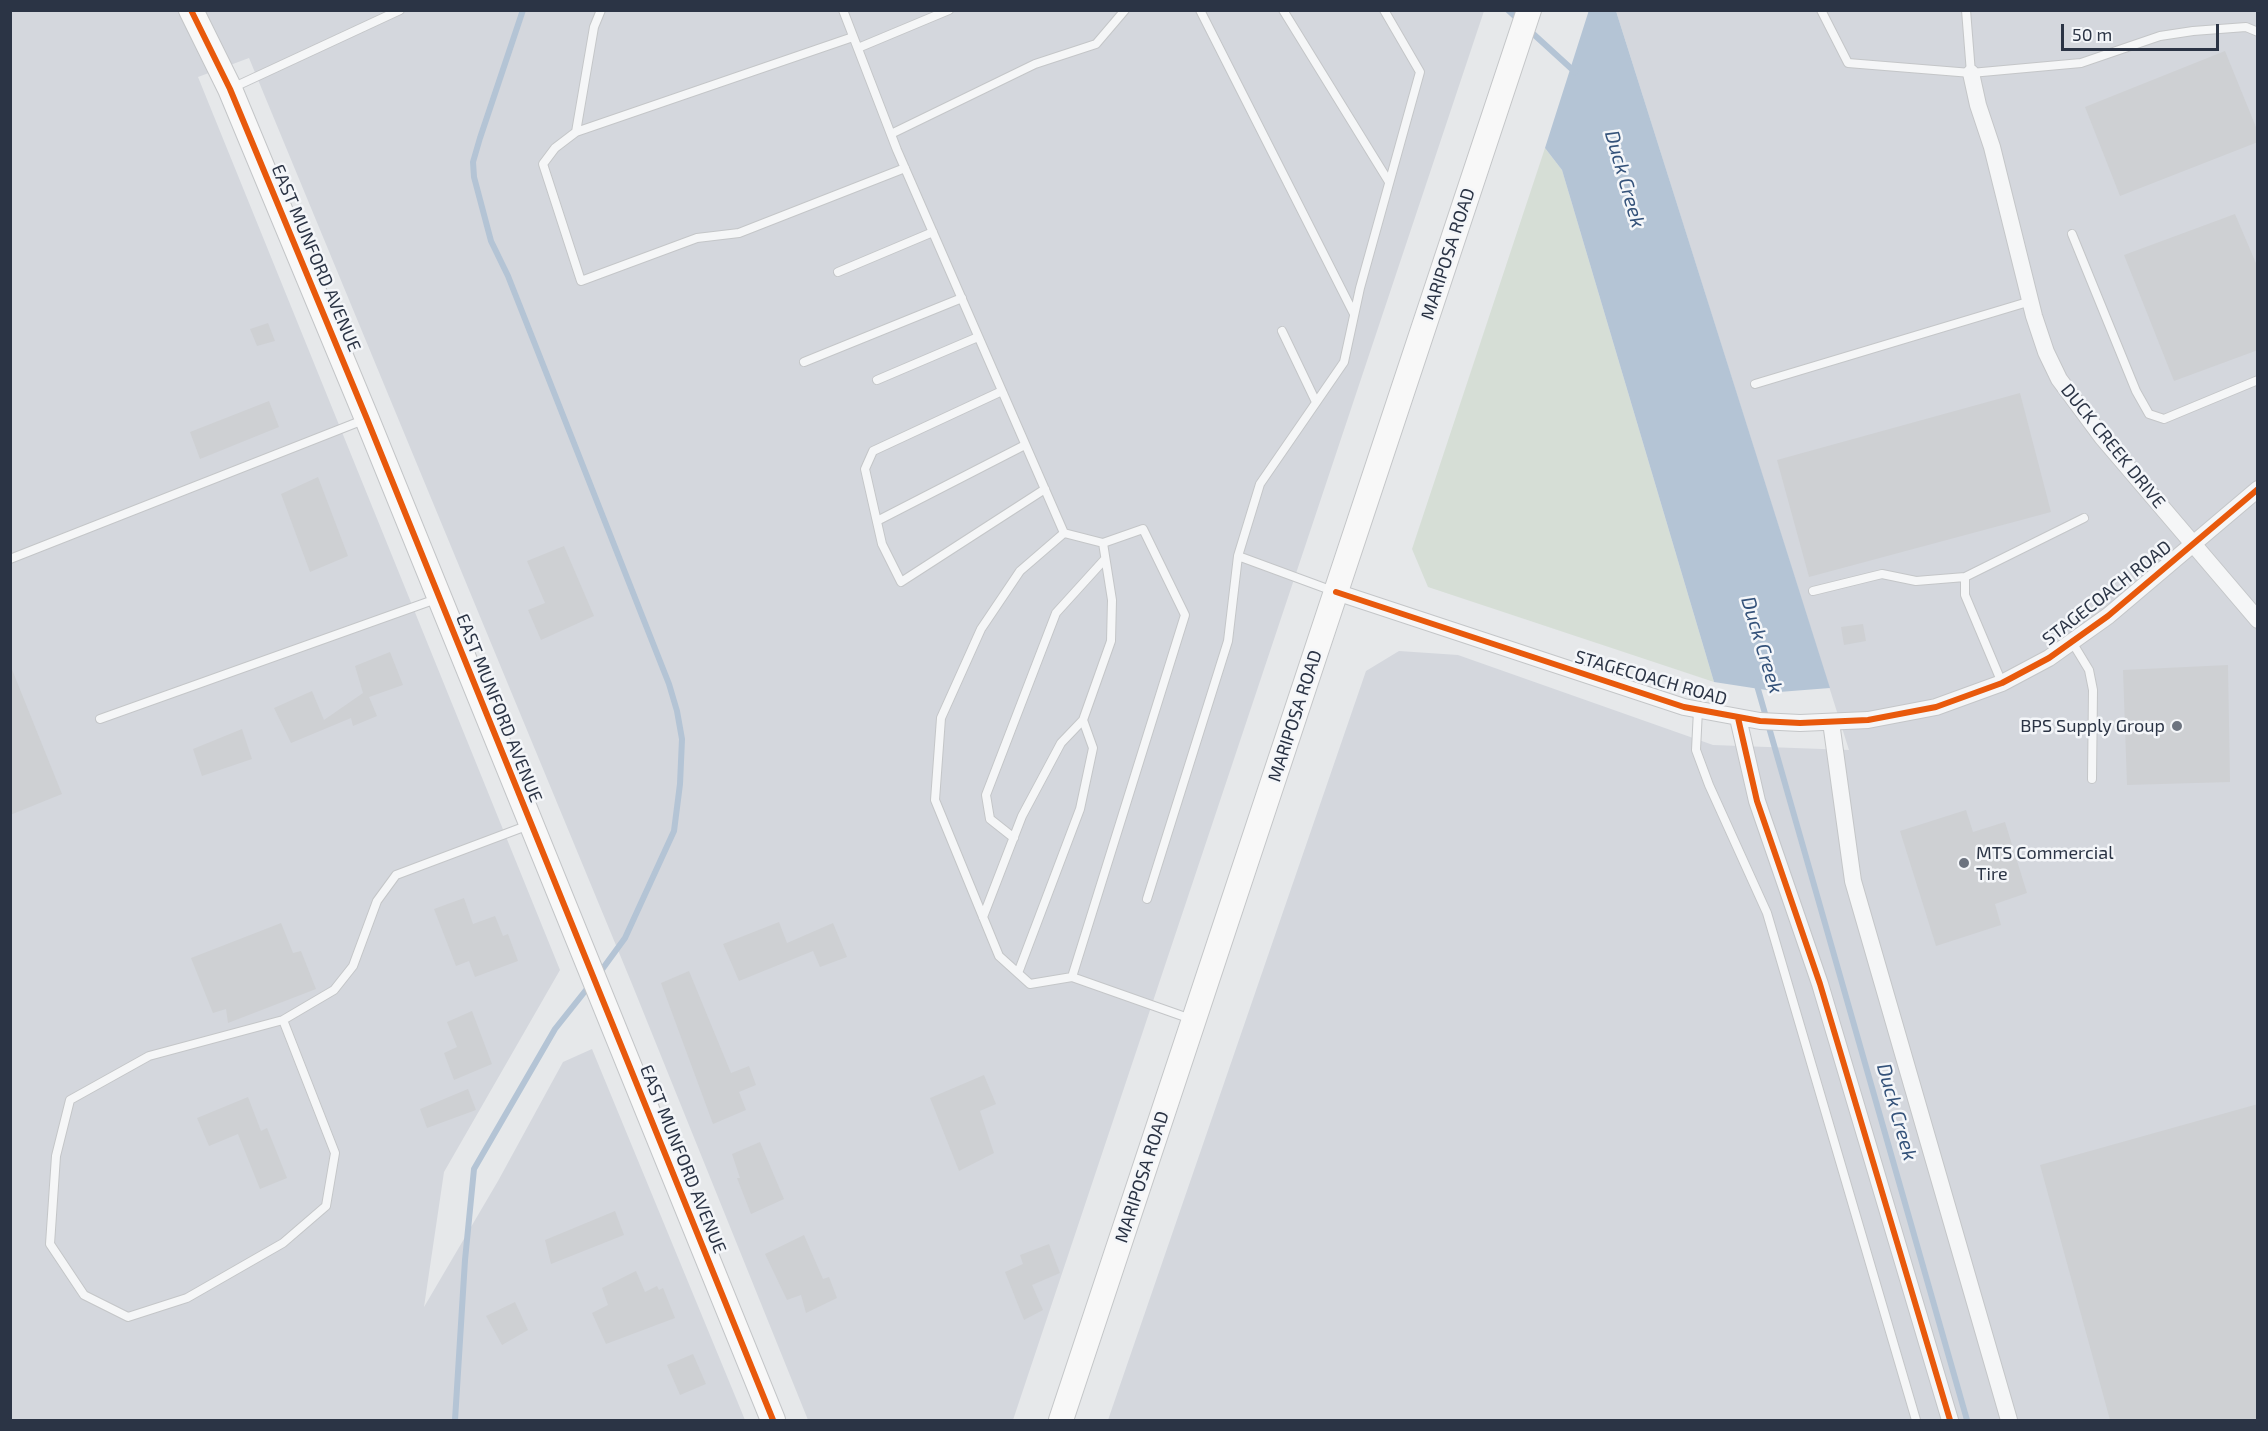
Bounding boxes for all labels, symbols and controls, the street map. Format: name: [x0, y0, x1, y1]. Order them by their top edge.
scale bar: [2064, 12, 2222, 50]
text: 50 m: [2072, 23, 2112, 45]
water label: Duck Creek: [1600, 128, 1650, 230]
street label: EAST MUNFORD AVENUE: [267, 161, 365, 355]
street label: MARIPOSA ROAD: [1417, 186, 1479, 322]
street label: DUCK CREEK DRIVE: [2056, 379, 2170, 513]
street label: STAGECOACH ROAD: [2038, 536, 2176, 650]
water label: Duck Creek: [1736, 594, 1788, 696]
street label: EAST MUNFORD AVENUE: [451, 611, 547, 805]
street label: STAGECOACH ROAD: [1572, 646, 1730, 710]
street label: MARIPOSA ROAD: [1264, 648, 1326, 784]
place label: BPS Supply Group: [2020, 715, 2165, 737]
marker: BPS Supply Group: [2170, 719, 2184, 733]
place label: MTS Commercial Tire: [1976, 842, 2114, 884]
marker: MTS Commercial Tire: [1957, 856, 1971, 870]
water label: Duck Creek: [1872, 1061, 1922, 1163]
street label: EAST MUNFORD AVENUE: [635, 1062, 731, 1256]
street label: MARIPOSA ROAD: [1111, 1109, 1173, 1245]

